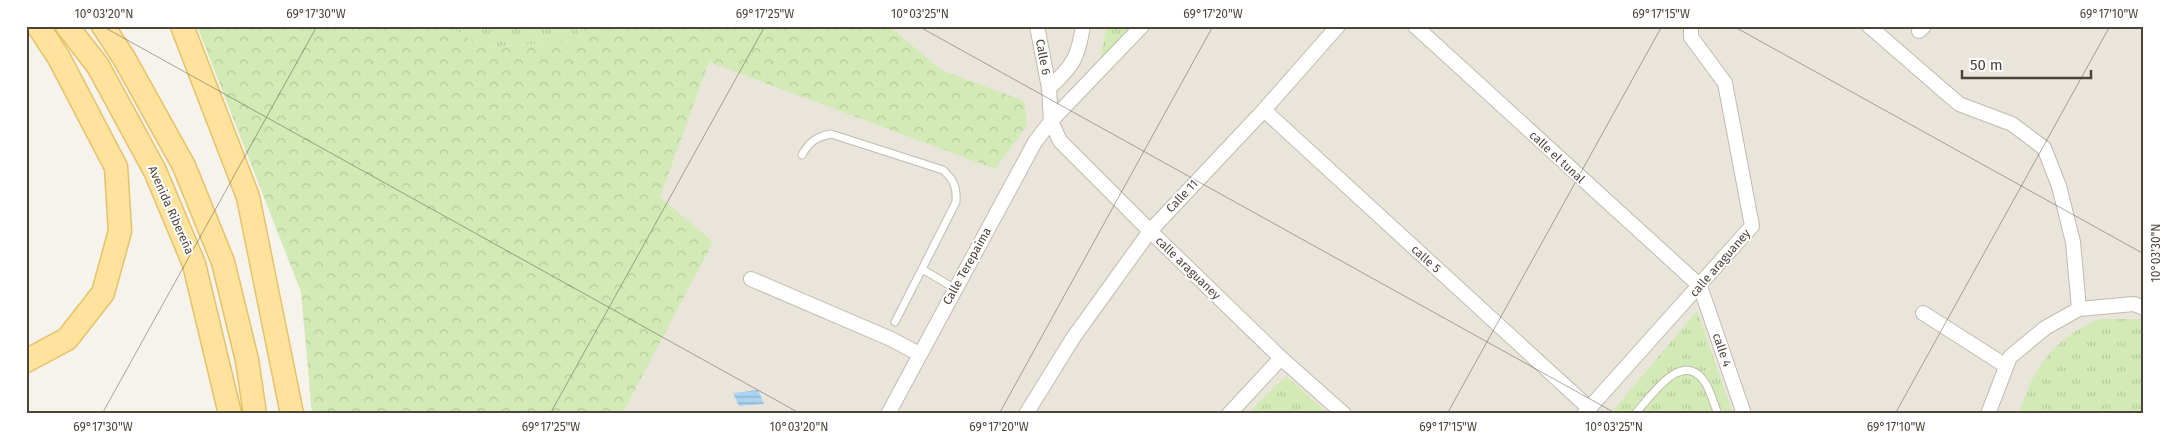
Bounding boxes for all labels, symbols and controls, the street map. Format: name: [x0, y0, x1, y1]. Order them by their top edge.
text: 10°03'20"N: [75, 7, 133, 21]
text: 69°17'30"W: [286, 7, 346, 21]
text: 69°17'25"W: [736, 7, 794, 21]
text: 10°03'25"N: [891, 7, 949, 21]
text: 69°17'20"W: [1183, 7, 1243, 21]
text: 69°17'15"W: [1632, 7, 1690, 21]
text: 69°17'10"W: [2080, 7, 2138, 21]
street label: Calle 6: [1033, 38, 1053, 76]
scale bar: [1962, 48, 2091, 80]
text: 50 m: [1970, 56, 2003, 74]
street label: calle el tunal: [1527, 128, 1588, 186]
street label: Avenida Ribereña: [145, 164, 197, 256]
street label: Calle 11: [1163, 177, 1201, 215]
text: 10°03'30"N: [2149, 224, 2163, 282]
street label: Calle Terepaima: [940, 225, 994, 307]
street label: calle araguaney: [1687, 226, 1753, 300]
street label: calle araguaney: [1153, 233, 1223, 303]
street label: calle 5: [1408, 242, 1444, 276]
street label: calle 4: [1710, 331, 1735, 369]
text: 69°17'30"W: [73, 420, 133, 434]
text: 69°17'25"W: [522, 420, 580, 434]
text: 10°03'20"N: [770, 420, 828, 434]
text: 69°17'20"W: [969, 420, 1029, 434]
text: 69°17'15"W: [1419, 420, 1477, 434]
text: 10°03'25"N: [1585, 420, 1643, 434]
text: 69°17'10"W: [1867, 420, 1925, 434]

